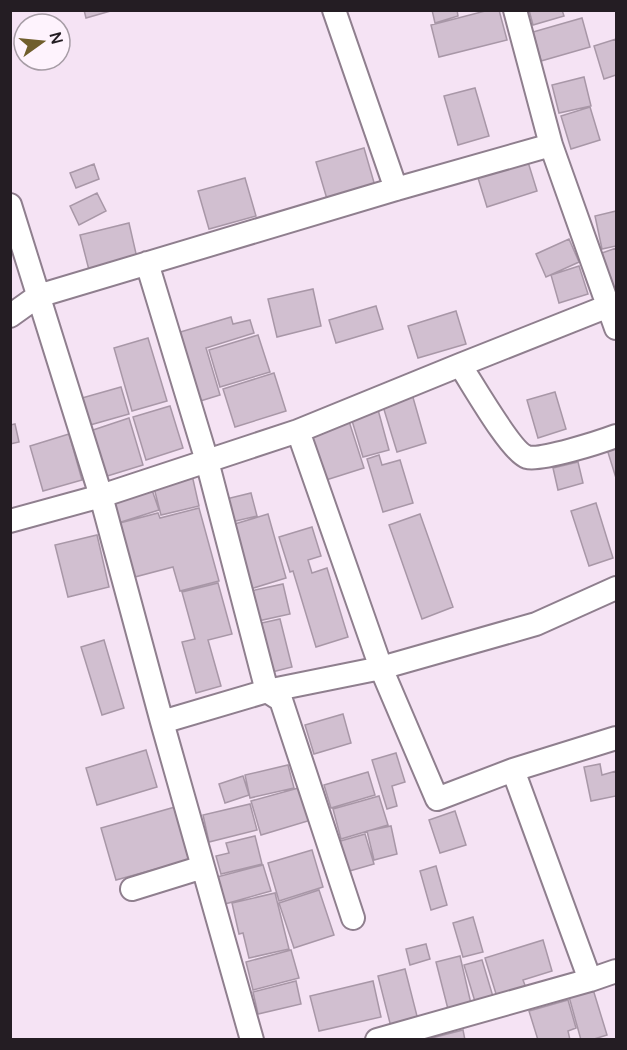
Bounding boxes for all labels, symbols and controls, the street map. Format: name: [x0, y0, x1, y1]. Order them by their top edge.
north arrow: [12, 12, 72, 72]
text: N: [44, 30, 69, 47]

